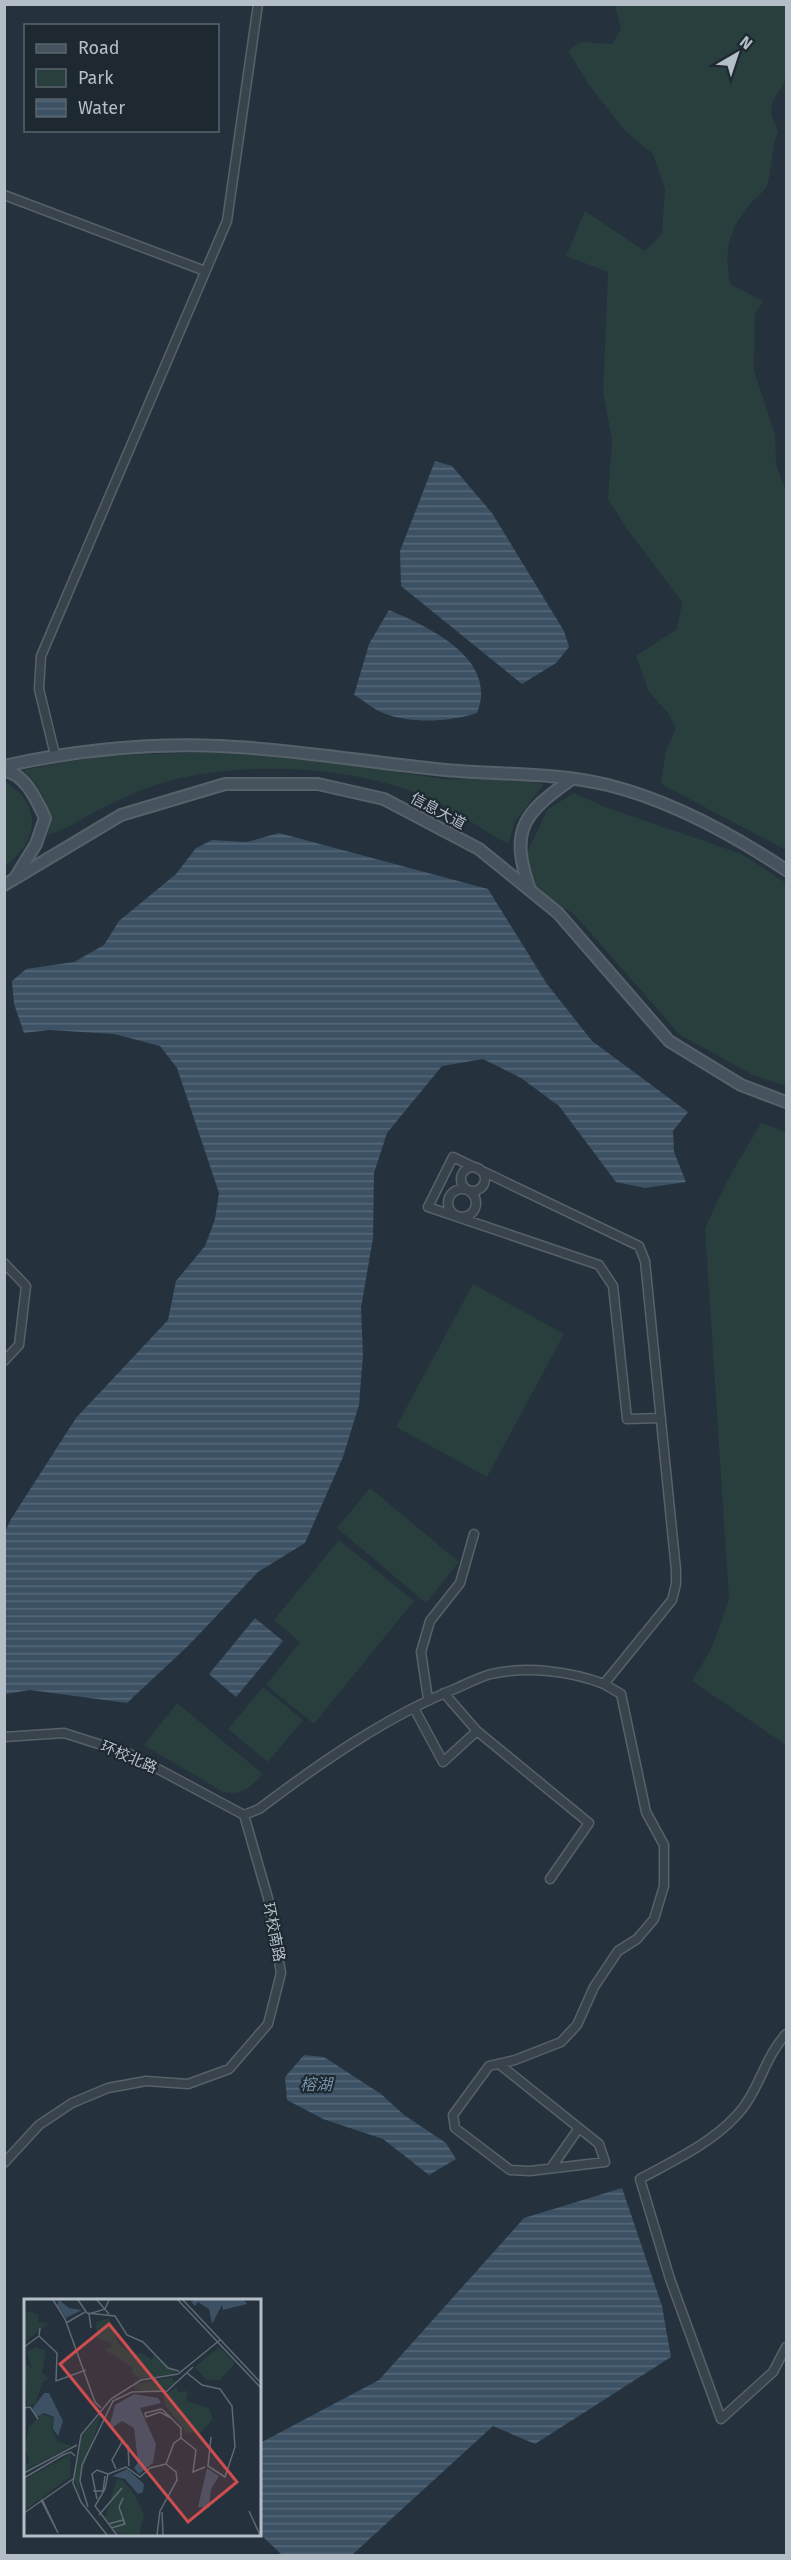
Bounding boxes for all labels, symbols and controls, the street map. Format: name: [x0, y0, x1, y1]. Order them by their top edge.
legend: [24, 24, 219, 132]
north arrow: [707, 24, 767, 84]
text: N: [736, 32, 756, 53]
text: Road: [78, 37, 120, 59]
text: Park: [78, 67, 114, 89]
text: Water: [78, 97, 125, 119]
street label: 信息大道: [407, 789, 469, 833]
street label: 环校北路: [98, 1737, 160, 1777]
street label: 环校南路: [259, 1901, 289, 1963]
water label: 榕湖: [300, 2075, 335, 2094]
inset map: [24, 2299, 261, 2536]

